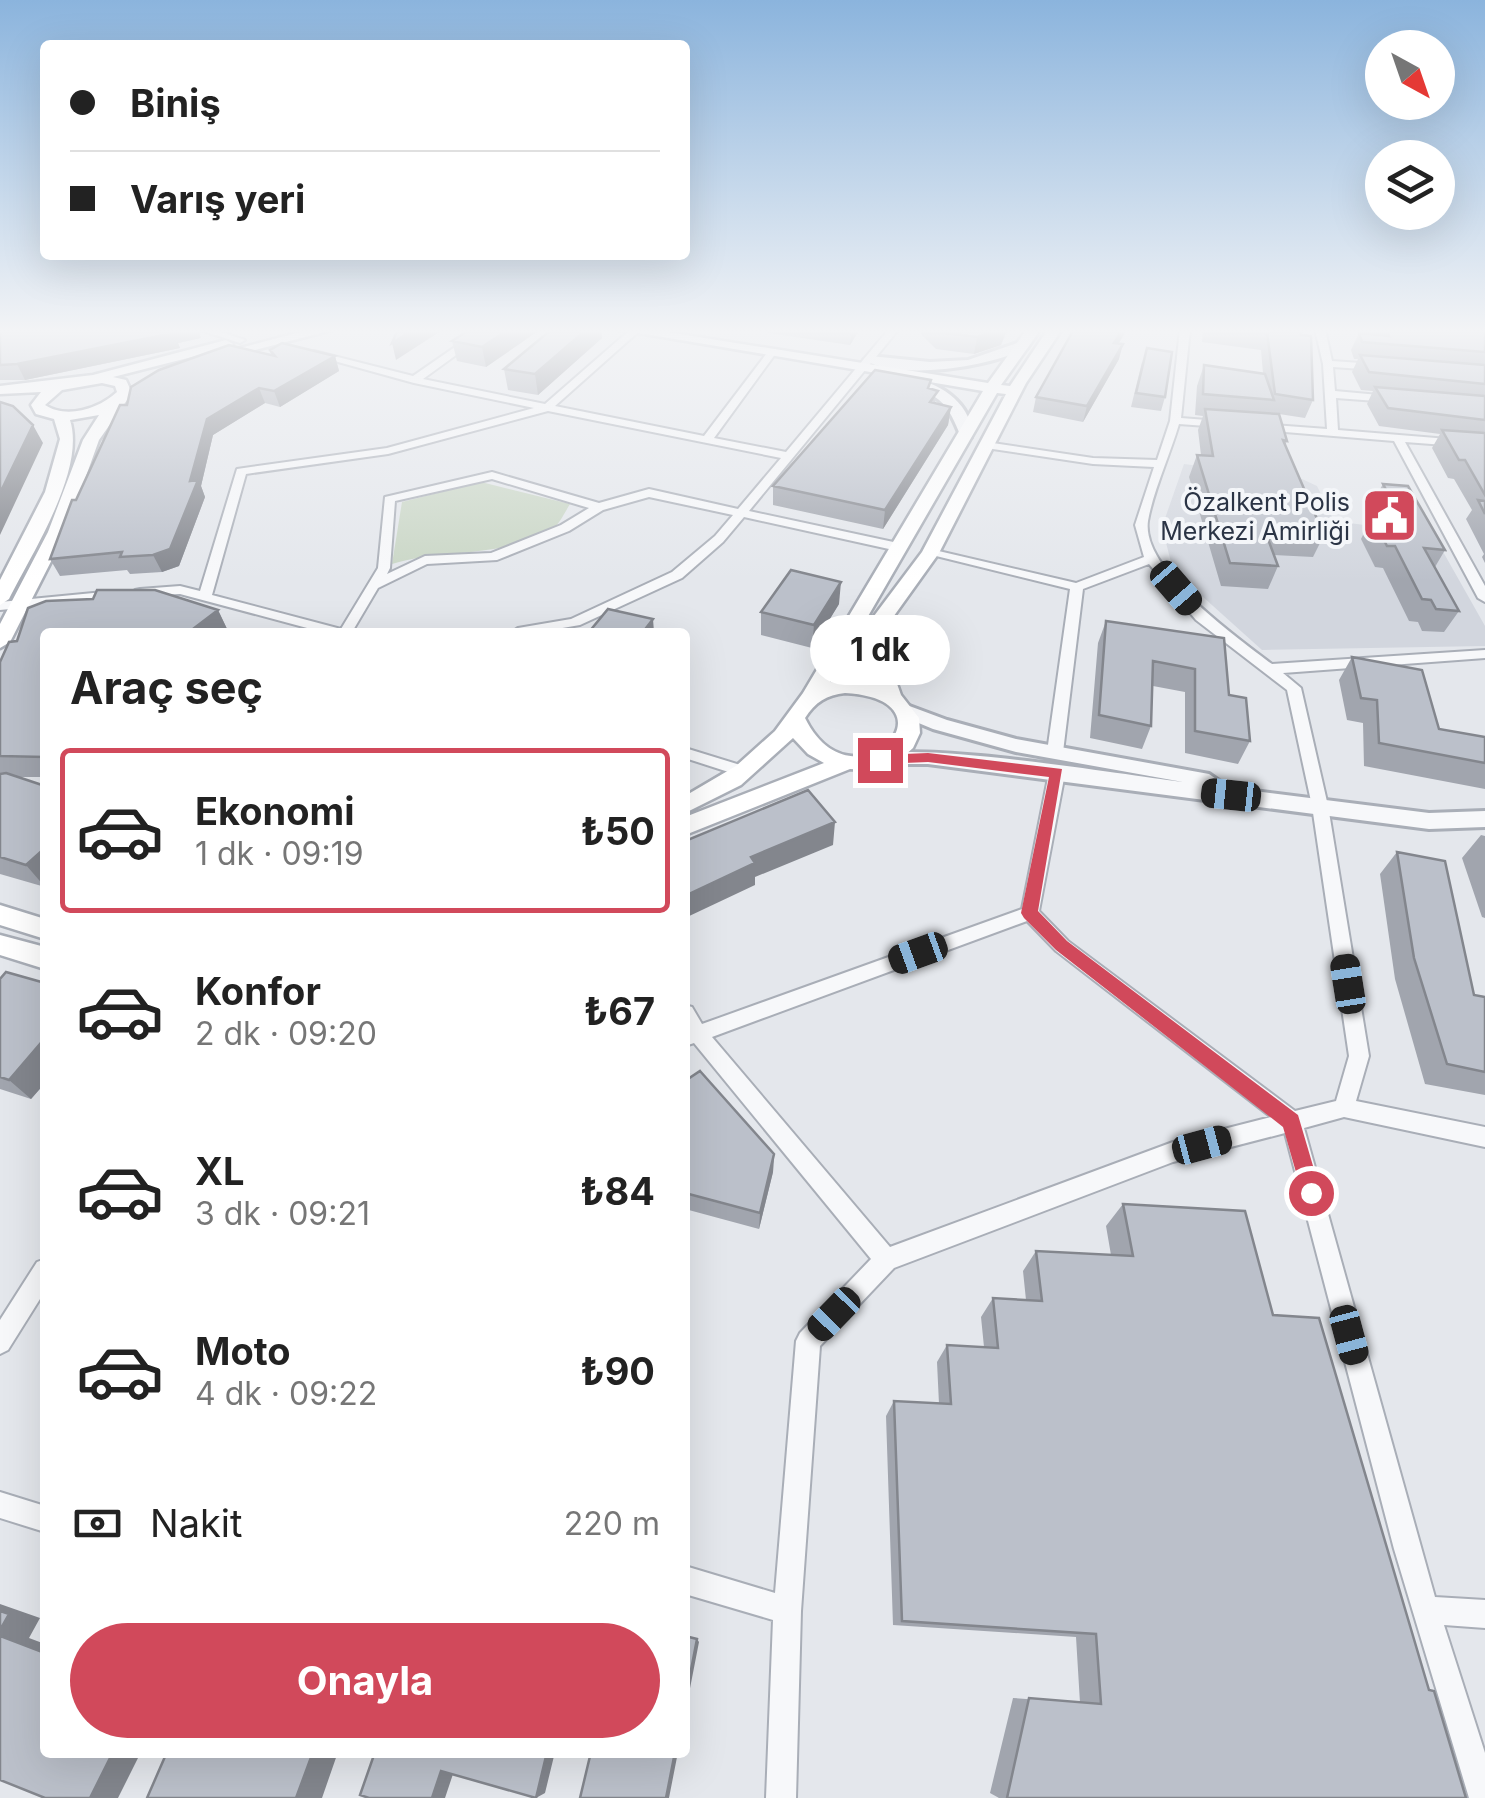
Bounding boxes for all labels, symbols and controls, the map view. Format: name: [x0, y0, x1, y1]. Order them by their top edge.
north arrow: [1365, 30, 1455, 120]
map controls: [1365, 30, 1455, 230]
text: Biniş: [130, 80, 221, 126]
button: layers: [1365, 140, 1455, 230]
text: Varış yeri: [130, 176, 305, 222]
public building icon: Özalkent Polis Merkezi Amirliği: [1359, 486, 1419, 546]
place label: Özalkent Polis Merkezi Amirliği: [1160, 487, 1350, 546]
car: [1145, 556, 1207, 620]
callout: 1 dk: [810, 615, 950, 685]
text: 1 dk: [850, 630, 910, 669]
text: Araç seç: [70, 660, 263, 715]
route end: [858, 738, 903, 783]
car: [1200, 777, 1262, 813]
icon: car: [75, 786, 165, 876]
text: Ekonomi: [195, 788, 355, 834]
text: ₺50: [581, 808, 655, 854]
text: 1 dk · 09:19: [195, 834, 364, 873]
car: [885, 929, 951, 977]
car: [1328, 952, 1368, 1016]
icon: car: [75, 966, 165, 1056]
text: Konfor: [195, 968, 321, 1014]
text: ₺67: [584, 988, 655, 1034]
text: 2 dk · 09:20: [195, 1014, 377, 1053]
car: [1169, 1123, 1235, 1167]
icon: car: [75, 1146, 165, 1236]
text: XL: [195, 1148, 245, 1194]
text: ₺84: [580, 1168, 655, 1214]
route start: [1289, 1171, 1334, 1216]
text: 3 dk · 09:21: [195, 1194, 370, 1233]
car: [802, 1282, 866, 1346]
car: [1327, 1302, 1371, 1368]
icon: car: [75, 1326, 165, 1416]
text: Moto: [195, 1328, 291, 1374]
text: ₺90: [580, 1348, 655, 1394]
text: 4 dk · 09:22: [195, 1374, 377, 1413]
icon: cash: [70, 1496, 125, 1551]
text: Nakit: [150, 1500, 242, 1546]
text: 220 m: [564, 1504, 660, 1543]
button: Onayla: [70, 1623, 660, 1738]

